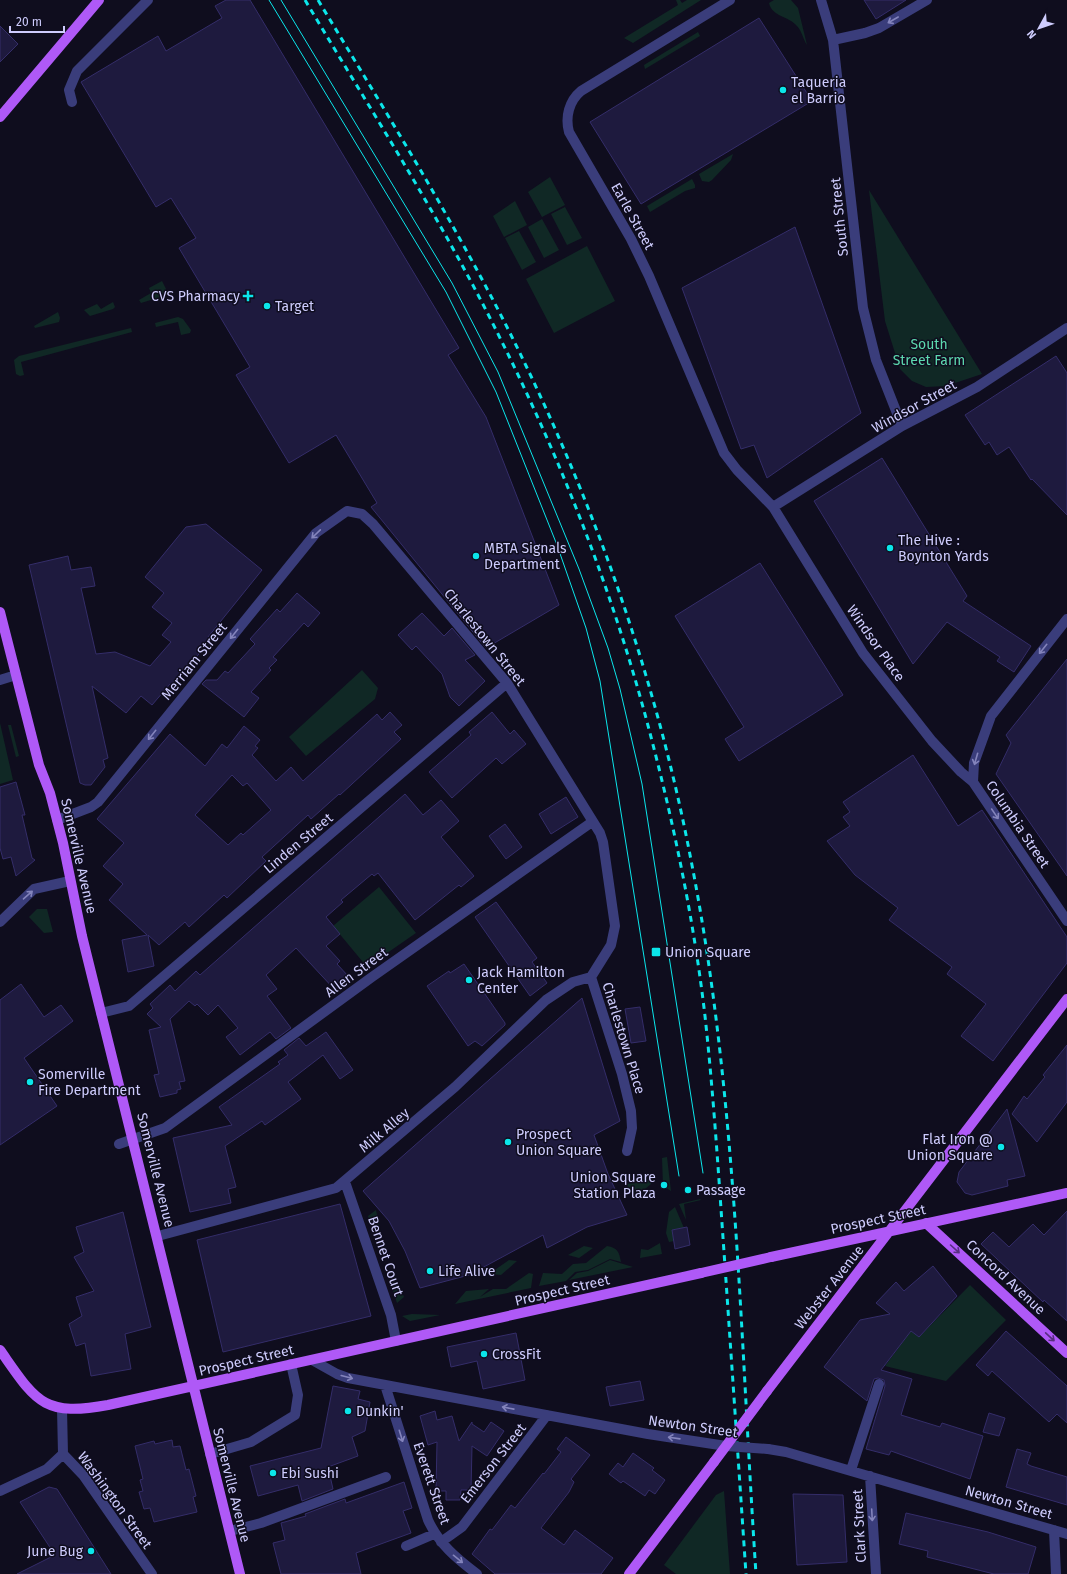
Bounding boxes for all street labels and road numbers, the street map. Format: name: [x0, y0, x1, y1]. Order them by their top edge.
street label: South Street: [827, 176, 852, 257]
street label: Earle Street: [607, 180, 658, 253]
street label: Windsor Street: [869, 376, 960, 437]
street label: Charlestown Street: [440, 585, 530, 690]
street label: Windsor Place: [843, 602, 908, 685]
street label: Merriam Street: [158, 618, 231, 703]
street label: Columbia Street: [982, 777, 1054, 872]
street label: Somerville Avenue: [57, 797, 100, 915]
street label: Linden Street: [260, 809, 337, 877]
street label: Allen Street: [321, 943, 392, 1001]
street label: Charlestown Place: [598, 980, 649, 1096]
street label: Milk Alley: [356, 1104, 413, 1156]
street label: Somerville Avenue: [133, 1111, 178, 1229]
street label: Prospect Street: [829, 1201, 928, 1238]
street label: Bennet Court: [364, 1214, 407, 1299]
street label: Concord Avenue: [963, 1236, 1049, 1318]
street label: Webster Avenue: [791, 1242, 867, 1333]
street label: Prospect Street: [513, 1271, 612, 1310]
street label: Prospect Street: [197, 1341, 296, 1380]
street label: Newton Street: [647, 1412, 740, 1441]
street label: Emerson Street: [457, 1419, 530, 1507]
street label: Somerville Avenue: [209, 1426, 254, 1544]
street label: Everett Street: [409, 1440, 454, 1528]
street label: Washington Street: [74, 1448, 156, 1553]
street label: Newton Street: [963, 1482, 1055, 1523]
street label: Clark Street: [849, 1488, 870, 1563]

